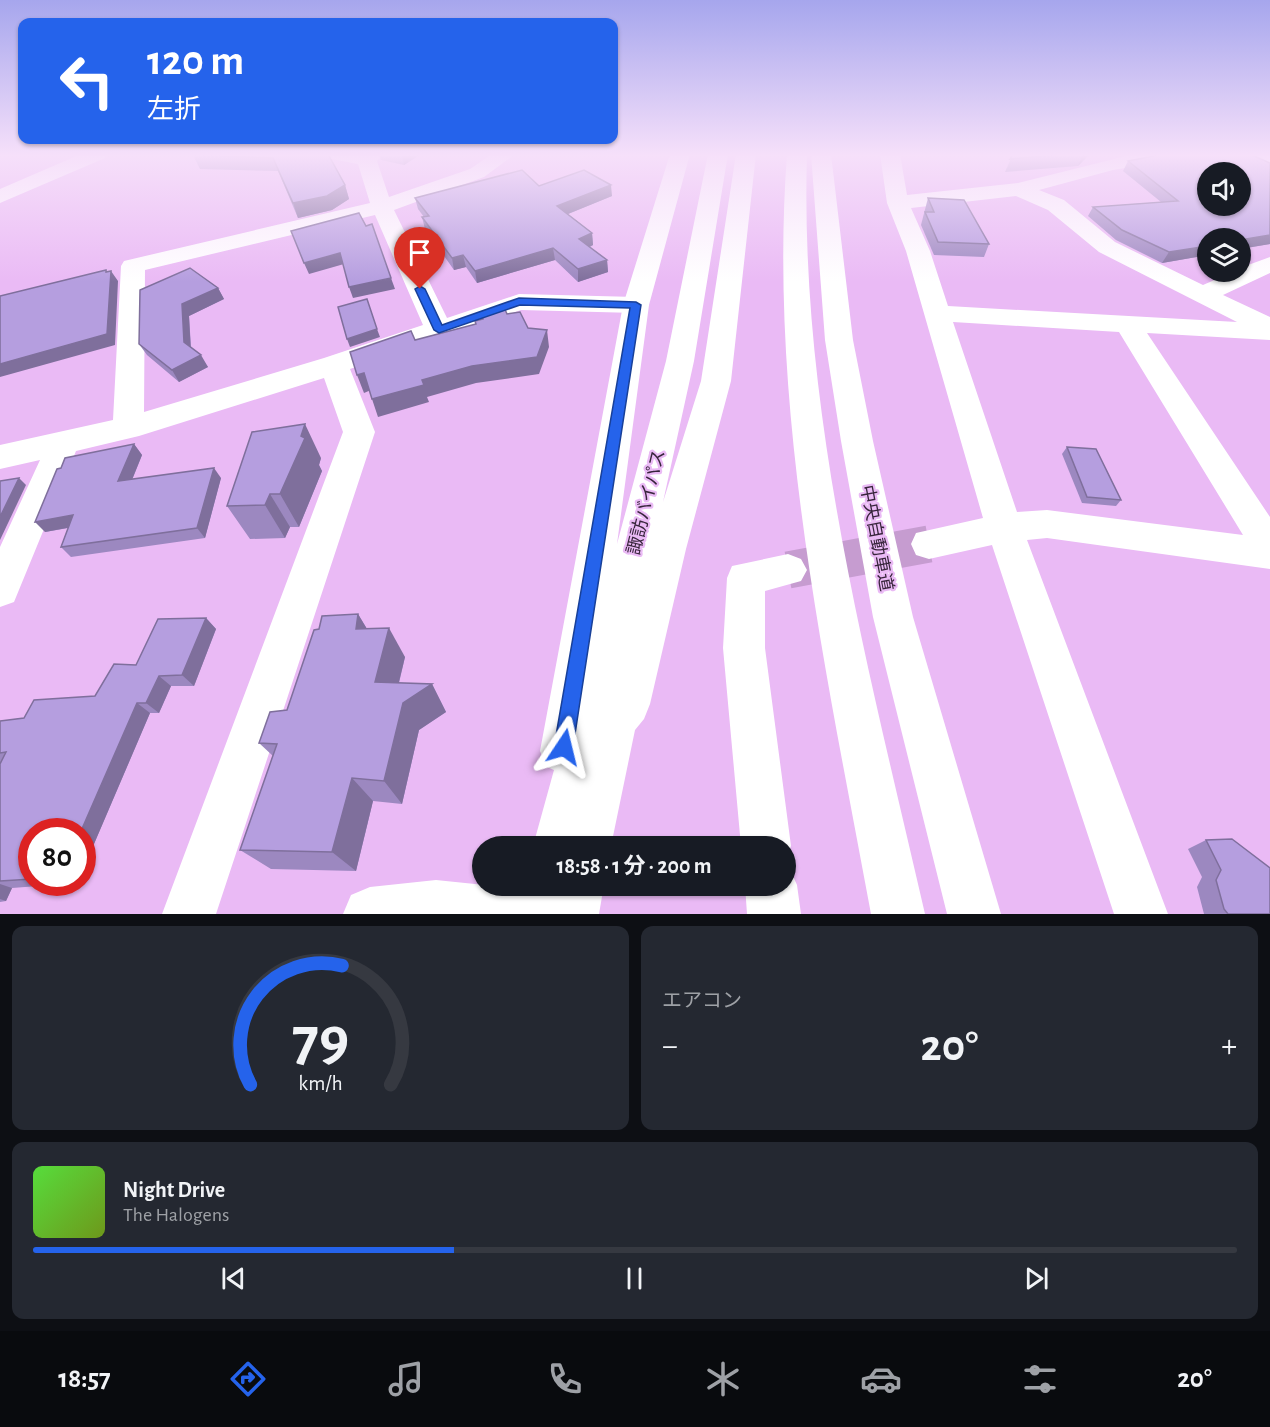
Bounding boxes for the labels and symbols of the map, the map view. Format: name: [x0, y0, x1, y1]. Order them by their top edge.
pin: [394, 227, 445, 289]
street label: 諏訪バイパス: [624, 448, 669, 557]
street label: 中央自動車道: [857, 483, 897, 593]
position arrow: [532, 715, 596, 779]
speed limit sign: 80: [18, 818, 96, 896]

